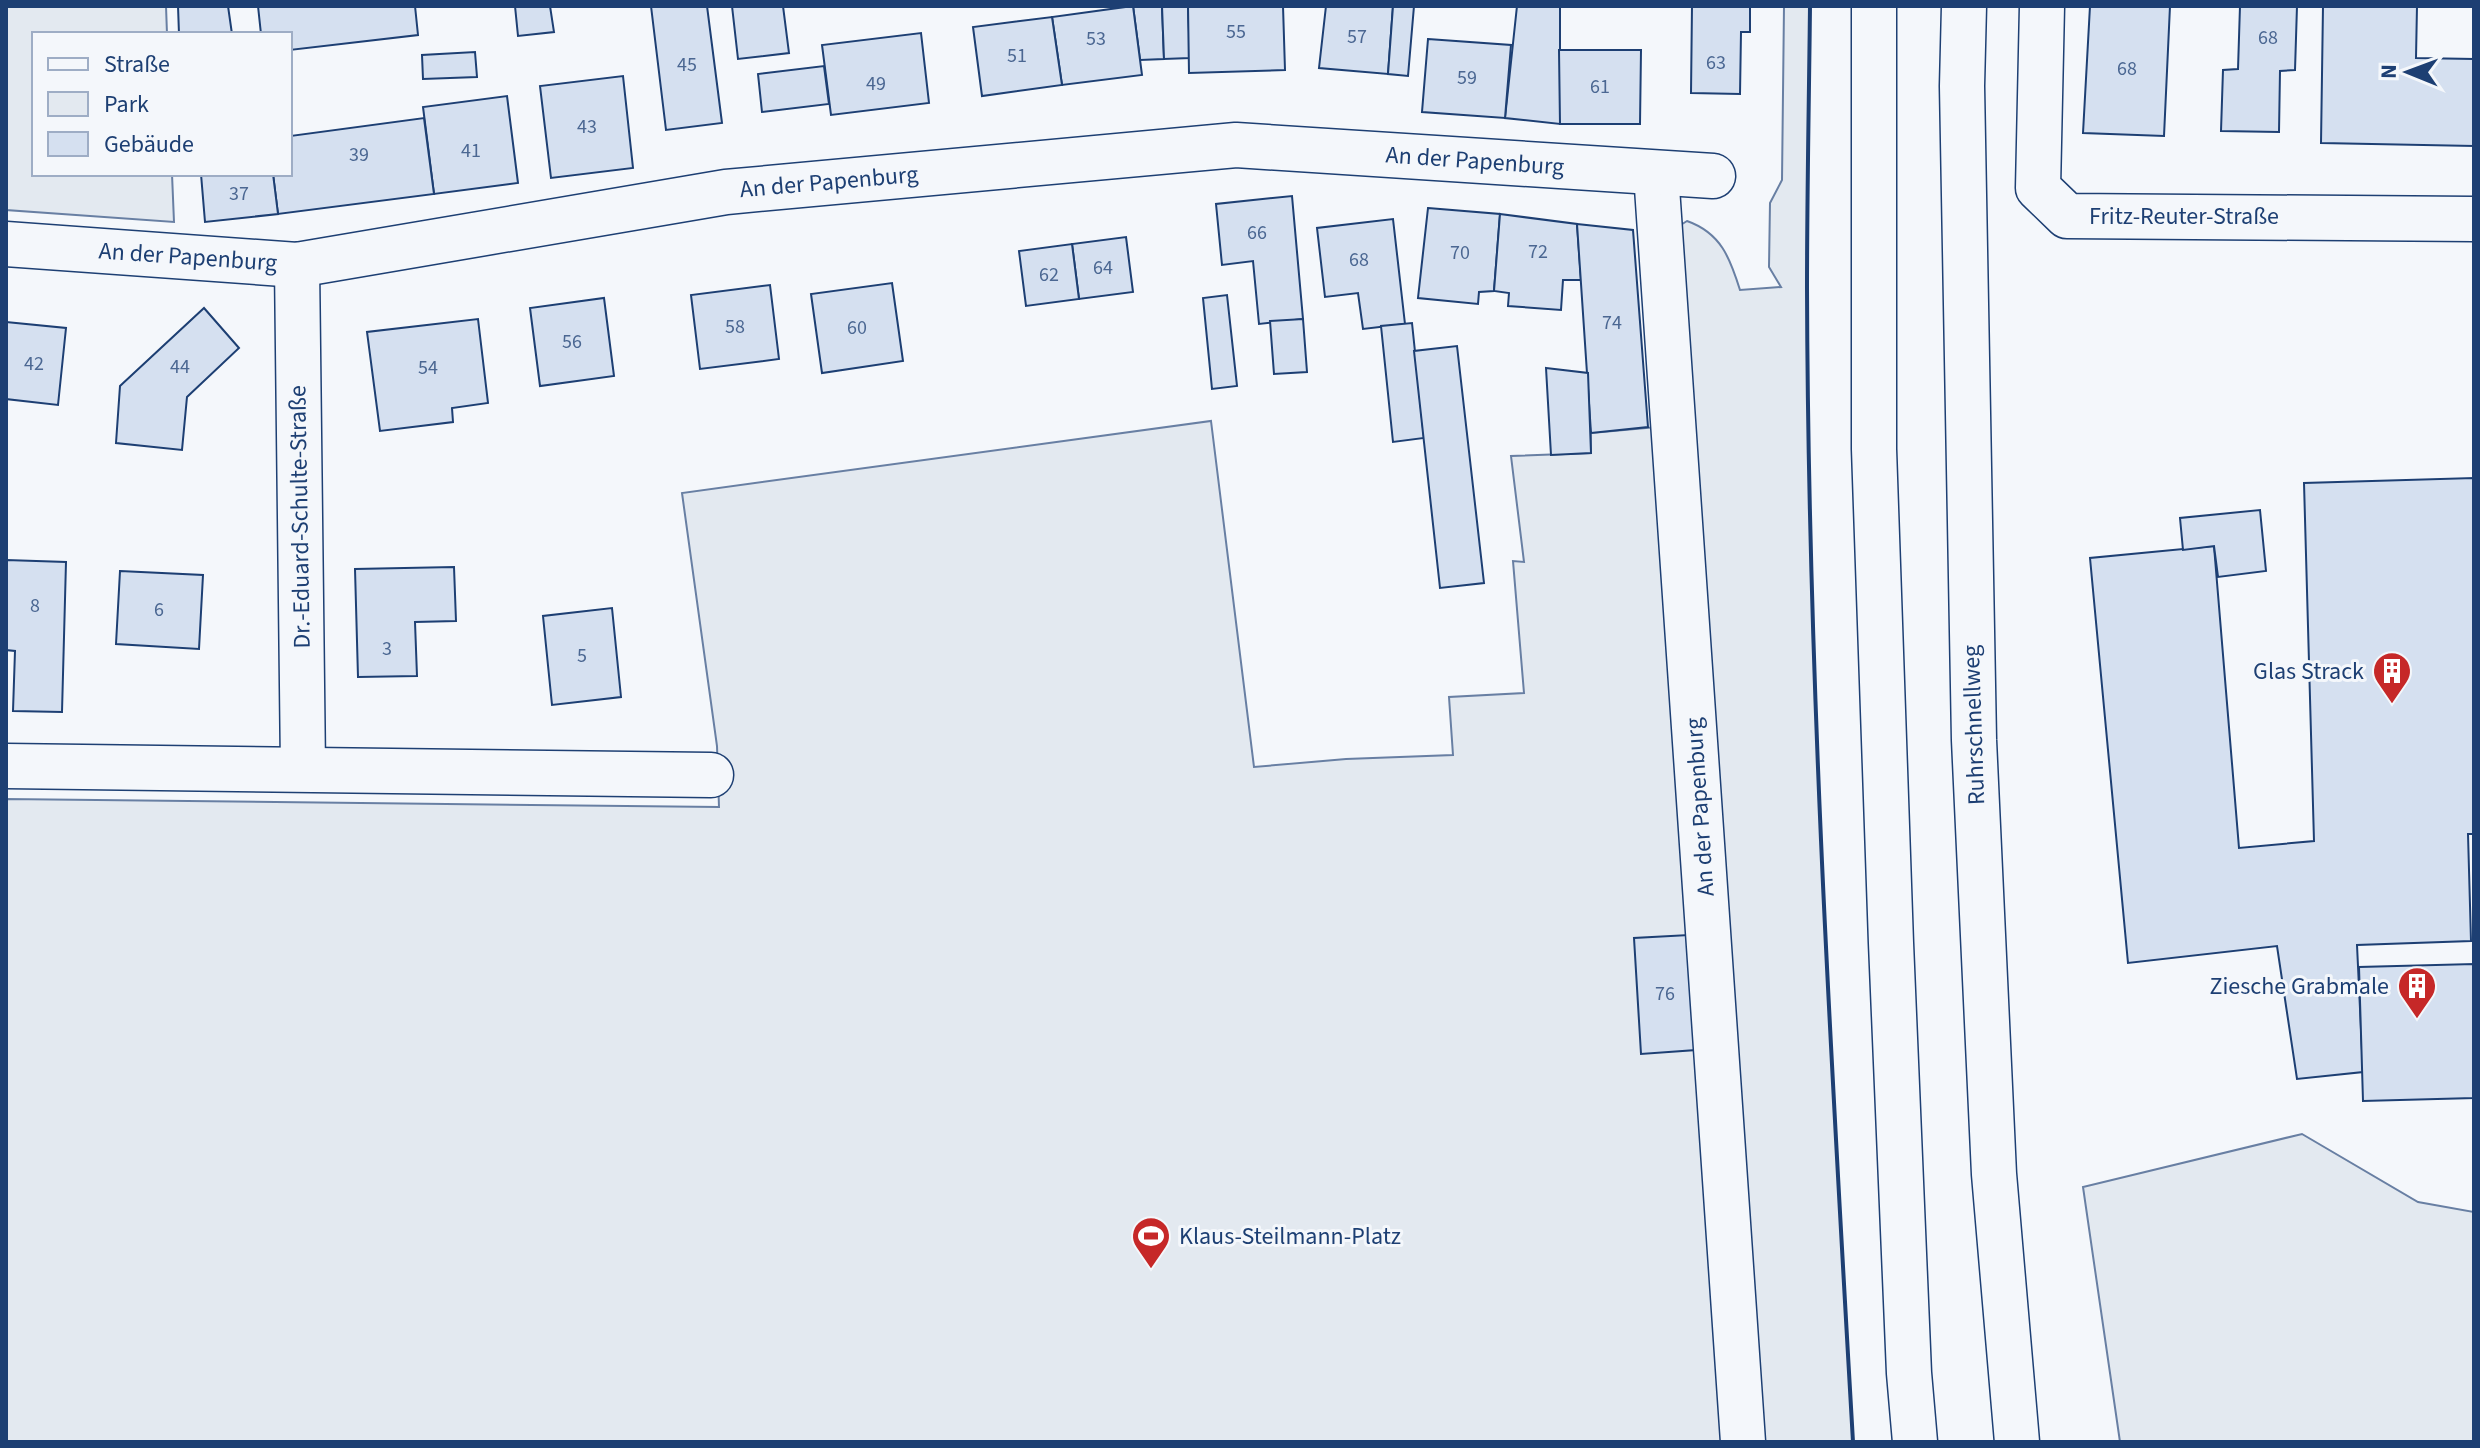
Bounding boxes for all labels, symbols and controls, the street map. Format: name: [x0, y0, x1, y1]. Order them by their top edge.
house number: 55: [1226, 18, 1246, 46]
house number: 57: [1347, 23, 1367, 51]
house number: 68: [2258, 24, 2278, 52]
house number: 53: [1086, 25, 1106, 53]
legend: [32, 32, 292, 176]
north arrow: [2368, 32, 2448, 112]
house number: 51: [1007, 42, 1027, 70]
text: Straße: [104, 47, 170, 82]
house number: 63: [1706, 49, 1726, 77]
house number: 45: [677, 51, 697, 79]
house number: 68: [2117, 55, 2137, 83]
house number: 59: [1457, 64, 1477, 92]
text: N: [2373, 64, 2405, 79]
house number: 49: [866, 70, 886, 98]
house number: 61: [1590, 73, 1610, 101]
text: Park: [104, 87, 149, 122]
house number: 43: [577, 113, 597, 141]
text: Gebäude: [104, 127, 194, 162]
house number: 41: [461, 137, 481, 165]
street label: An der Papenburg: [1385, 137, 1565, 185]
house number: 39: [349, 141, 369, 169]
street label: An der Papenburg: [738, 157, 920, 207]
house number: 37: [229, 180, 249, 208]
street label: Fritz-Reuter-Straße: [2089, 199, 2279, 234]
house number: 66: [1247, 219, 1267, 247]
street label: An der Papenburg: [98, 233, 278, 281]
house number: 72: [1528, 238, 1548, 266]
house number: 70: [1450, 239, 1470, 267]
house number: 68: [1349, 246, 1369, 274]
house number: 64: [1093, 254, 1113, 282]
house number: 62: [1039, 261, 1059, 289]
house number: 74: [1602, 309, 1622, 337]
house number: 58: [725, 313, 745, 341]
house number: 60: [847, 314, 867, 342]
house number: 56: [562, 328, 582, 356]
house number: 42: [24, 350, 44, 378]
house number: 44: [170, 353, 190, 381]
house number: 54: [418, 354, 438, 382]
street label: Dr.-Eduard-Schulte-Straße: [280, 385, 320, 649]
house number: 8: [30, 592, 40, 620]
house number: 6: [154, 596, 164, 624]
house number: 3: [382, 635, 392, 663]
house number: 5: [577, 642, 587, 670]
street label: Ruhrschnellweg: [1954, 644, 1994, 806]
building icon: Glas Strack: [2371, 650, 2413, 705]
place label: Glas Strack: [2253, 654, 2364, 689]
street label: An der Papenburg: [1676, 717, 1724, 897]
building icon: Ziesche Grabmale: [2396, 965, 2438, 1020]
place label: Ziesche Grabmale: [2210, 969, 2389, 1004]
house number: 76: [1655, 980, 1675, 1008]
sports icon: Klaus-Steilmann-Platz: [1130, 1215, 1172, 1270]
place label: Klaus-Steilmann-Platz: [1179, 1219, 1401, 1254]

